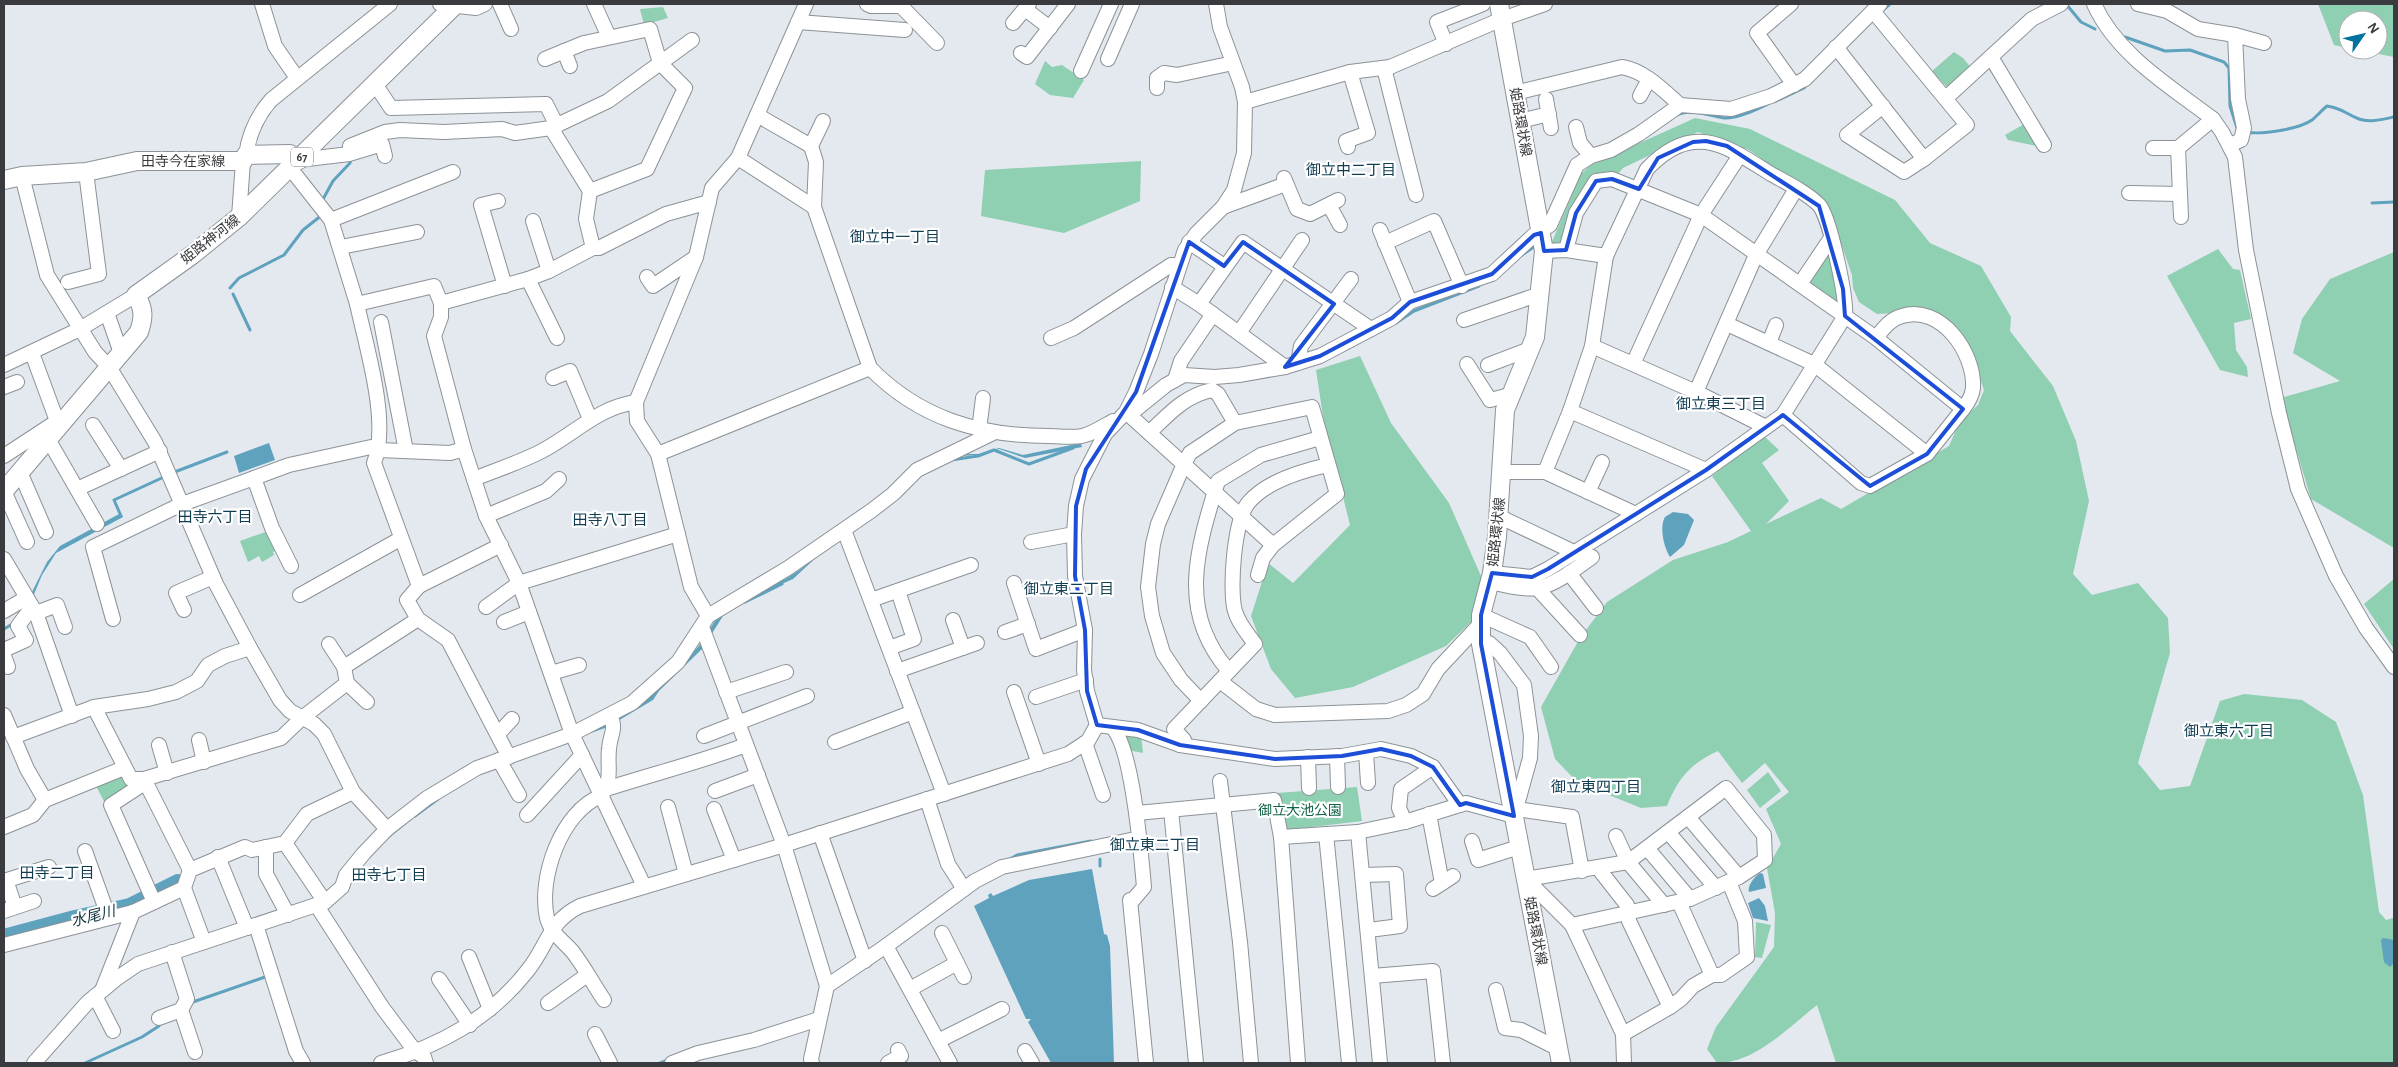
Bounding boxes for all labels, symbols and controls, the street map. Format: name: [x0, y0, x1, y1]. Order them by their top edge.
north arrow: [2338, 10, 2388, 60]
text: N: [2364, 20, 2381, 36]
street label: 姫路環状線: [1507, 86, 1535, 158]
road number: 67: [291, 148, 313, 166]
street label: 田寺今在家線: [141, 154, 225, 169]
district label: 御立中二丁目: [1306, 162, 1396, 178]
street label: 姫路神河線: [178, 212, 243, 267]
district label: 御立中一丁目: [850, 229, 940, 245]
district label: 御立東三丁目: [1676, 396, 1766, 412]
street label: 姫路環状線: [1484, 496, 1508, 568]
district label: 田寺六丁目: [177, 509, 253, 525]
district label: 田寺八丁目: [572, 512, 648, 528]
district label: 御立東二丁目: [1024, 581, 1114, 597]
district label: 御立東六丁目: [2184, 723, 2274, 739]
district label: 御立東四丁目: [1551, 779, 1641, 795]
park label: 御立大池公園: [1258, 803, 1342, 818]
district label: 御立東二丁目: [1110, 837, 1200, 853]
district label: 田寺二丁目: [19, 865, 95, 881]
district label: 田寺七丁目: [351, 867, 427, 883]
street label: 姫路環状線: [1521, 895, 1551, 967]
water label: 水尾川: [69, 902, 119, 929]

